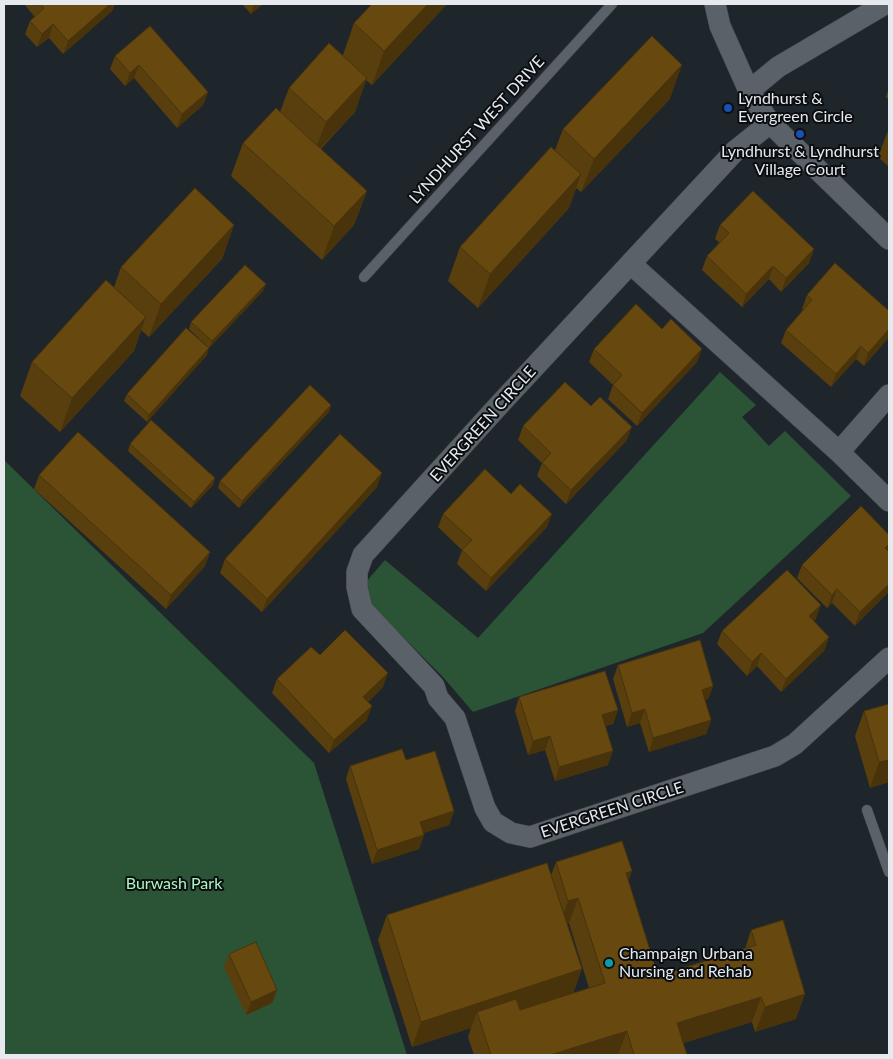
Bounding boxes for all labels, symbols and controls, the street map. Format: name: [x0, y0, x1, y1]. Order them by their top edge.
street label: LYNDHURST WEST DRIVE: [406, 52, 548, 208]
place label: Lyndhurst & Evergreen Circle: [738, 89, 853, 127]
marker: Lyndhurst & Evergreen Circle: [722, 102, 734, 114]
marker: Lyndhurst & Lyndhurst Village Court: [794, 128, 806, 140]
place label: Lyndhurst & Lyndhurst Village Court: [721, 142, 879, 180]
street label: EVERGREEN CIRCLE: [426, 362, 540, 486]
street label: EVERGREEN CIRCLE: [538, 778, 686, 842]
park label: Burwash Park: [126, 874, 222, 894]
place label: Champaign Urbana Nursing and Rehab: [619, 944, 753, 982]
marker: Champaign Urbana Nursing and Rehab: [603, 957, 615, 969]

